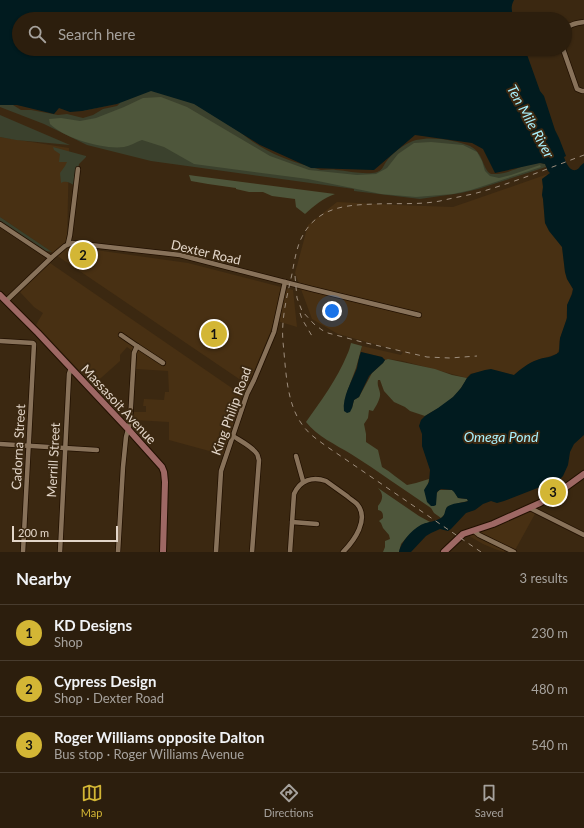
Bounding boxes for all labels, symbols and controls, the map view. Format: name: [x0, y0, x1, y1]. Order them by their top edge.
search box: [12, 12, 572, 56]
icon: search: [26, 23, 48, 45]
text: Search here: [58, 25, 135, 43]
water label: Ten Mile River: [504, 81, 558, 161]
street label: Dexter Road: [170, 236, 242, 268]
pin: 2: [70, 240, 96, 270]
your location: [322, 301, 342, 321]
pin: 1: [201, 319, 227, 349]
street label: Massasoit Avenue: [78, 361, 160, 447]
street label: King Philip Road: [208, 365, 254, 457]
street label: Cadorna Street: [8, 403, 28, 490]
street label: Merrill Street: [43, 422, 63, 498]
water label: Omega Pond: [464, 428, 539, 445]
pin: 3: [540, 477, 566, 507]
scale bar: [12, 524, 118, 543]
text: 200 m: [18, 526, 49, 539]
text: Nearby: [16, 568, 71, 589]
text: 3 results: [520, 570, 568, 586]
text: KD Designs: [54, 616, 132, 634]
text: 1: [25, 625, 33, 641]
text: 230 m: [531, 625, 568, 641]
text: Shop: [54, 634, 83, 650]
text: Cypress Design: [54, 672, 156, 690]
text: 2: [25, 681, 33, 697]
text: 480 m: [531, 681, 568, 697]
text: Shop · Dexter Road: [54, 690, 164, 706]
text: Roger Williams opposite Dalton: [54, 728, 265, 746]
text: 3: [25, 737, 33, 753]
text: 540 m: [531, 737, 568, 753]
text: Bus stop · Roger Williams Avenue: [54, 746, 244, 762]
tab: Map: [81, 782, 103, 819]
tab: Directions: [264, 782, 313, 819]
tab: Saved: [475, 782, 503, 819]

